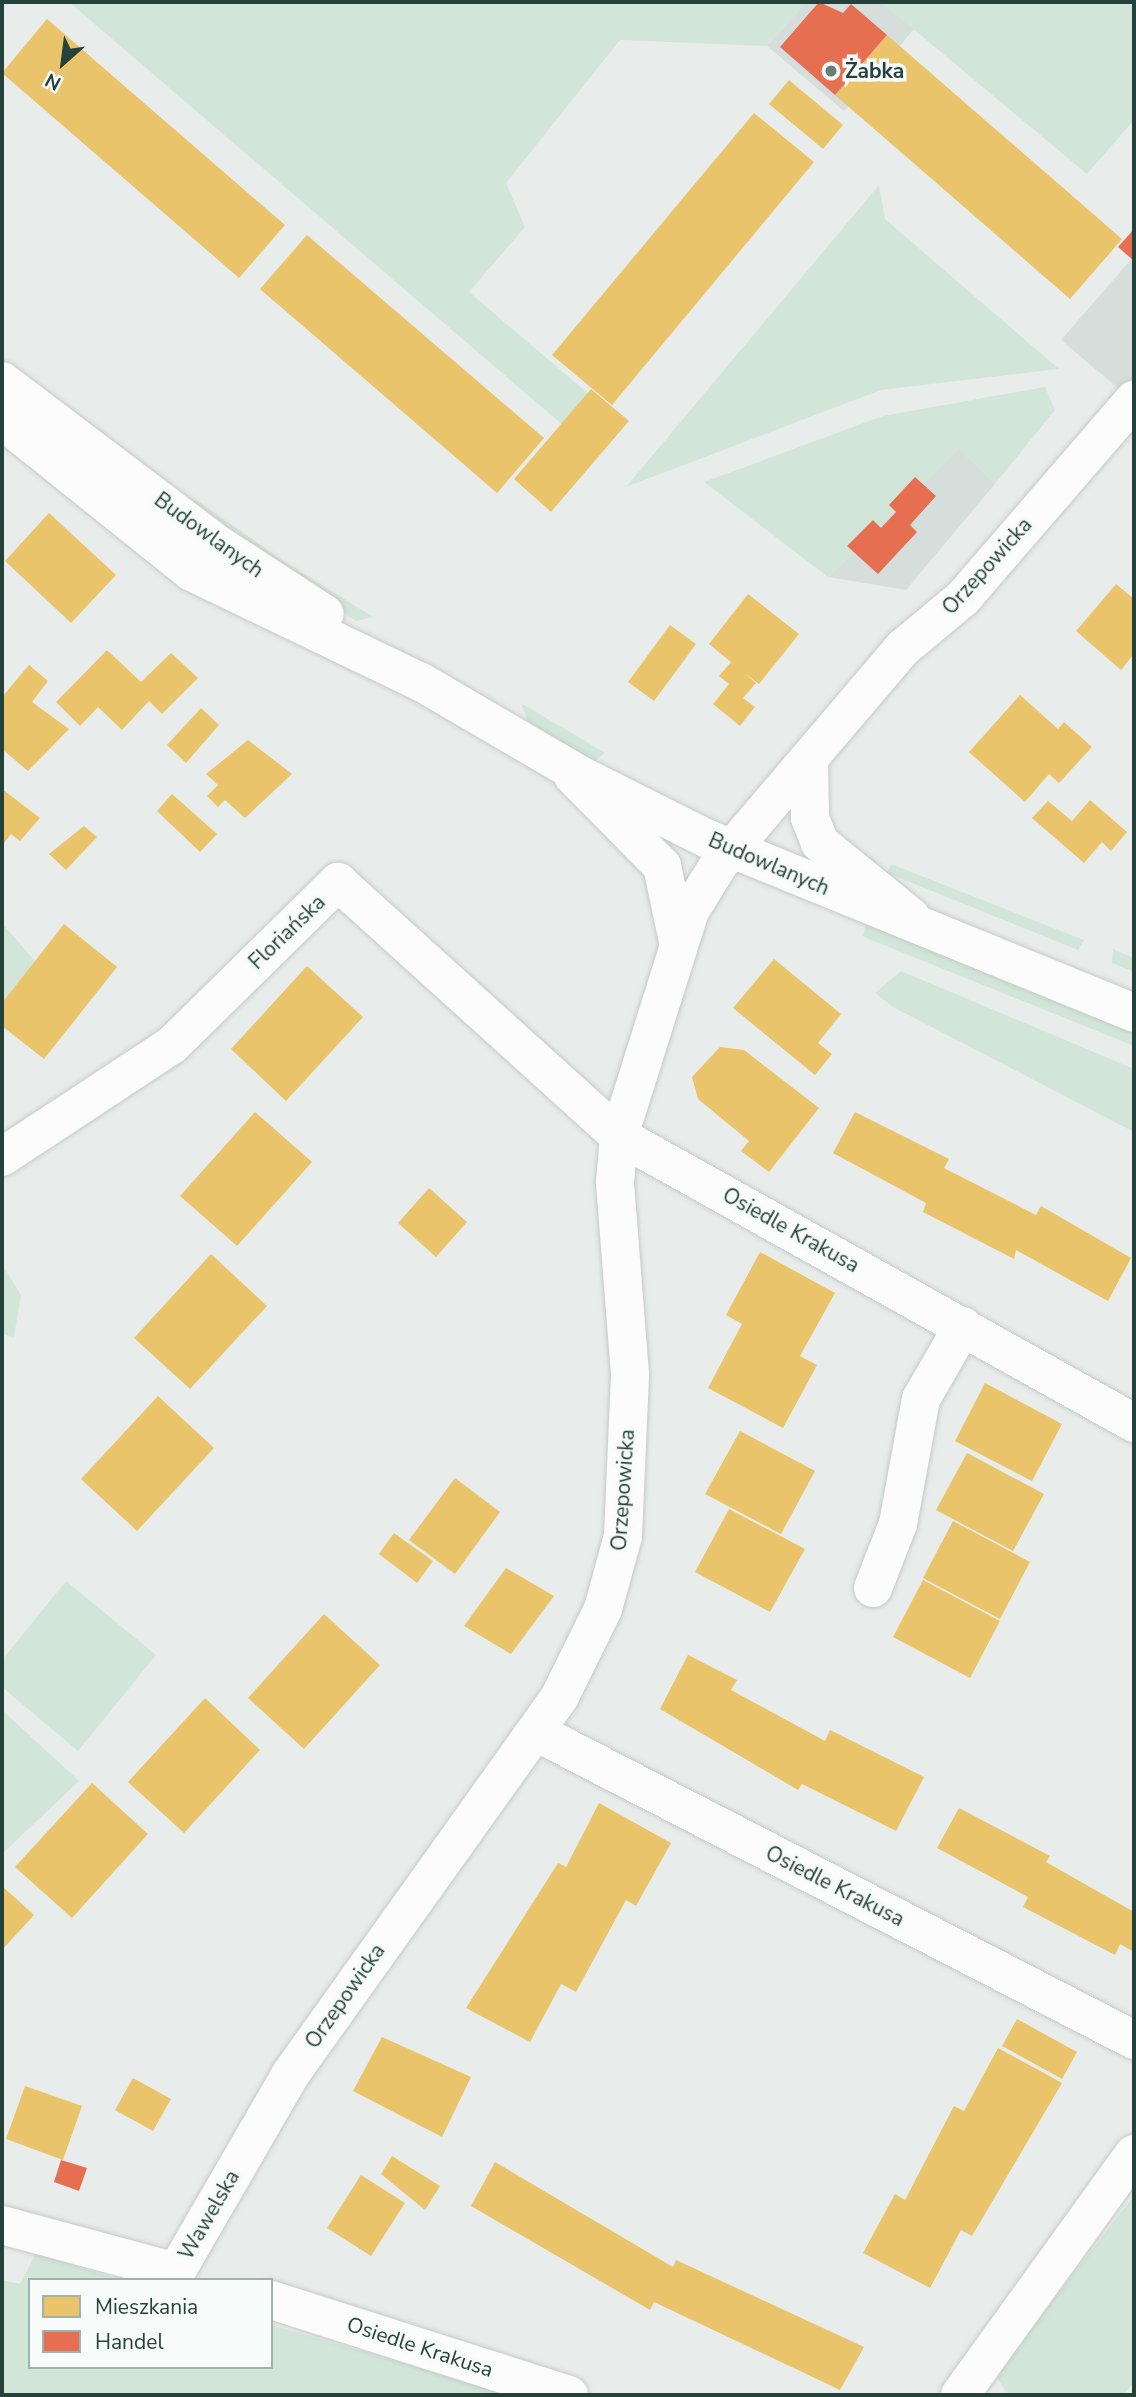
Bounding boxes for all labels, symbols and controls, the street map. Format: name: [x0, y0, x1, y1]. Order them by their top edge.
north arrow: [28, 28, 98, 98]
place label: Żabka: [845, 58, 904, 84]
marker: Żabka: [823, 63, 839, 79]
text: N: [41, 67, 66, 96]
street label: Budowlanych: [149, 487, 269, 583]
street label: Orzepowicka: [937, 512, 1037, 620]
street label: Budowlanych: [705, 827, 833, 901]
street label: Floriańska: [244, 889, 330, 975]
street label: Osiedle Krakusa: [718, 1182, 864, 1278]
street label: Orzepowicka: [606, 1428, 640, 1552]
street label: Osiedle Krakusa: [761, 1840, 909, 1932]
street label: Orzepowicka: [300, 1939, 390, 2053]
street label: Wawelska: [173, 2166, 245, 2264]
legend: [28, 2278, 273, 2369]
text: Mieszkania: [95, 2293, 198, 2321]
street label: Osiedle Krakusa: [344, 2311, 496, 2383]
text: Handel: [95, 2328, 164, 2356]

